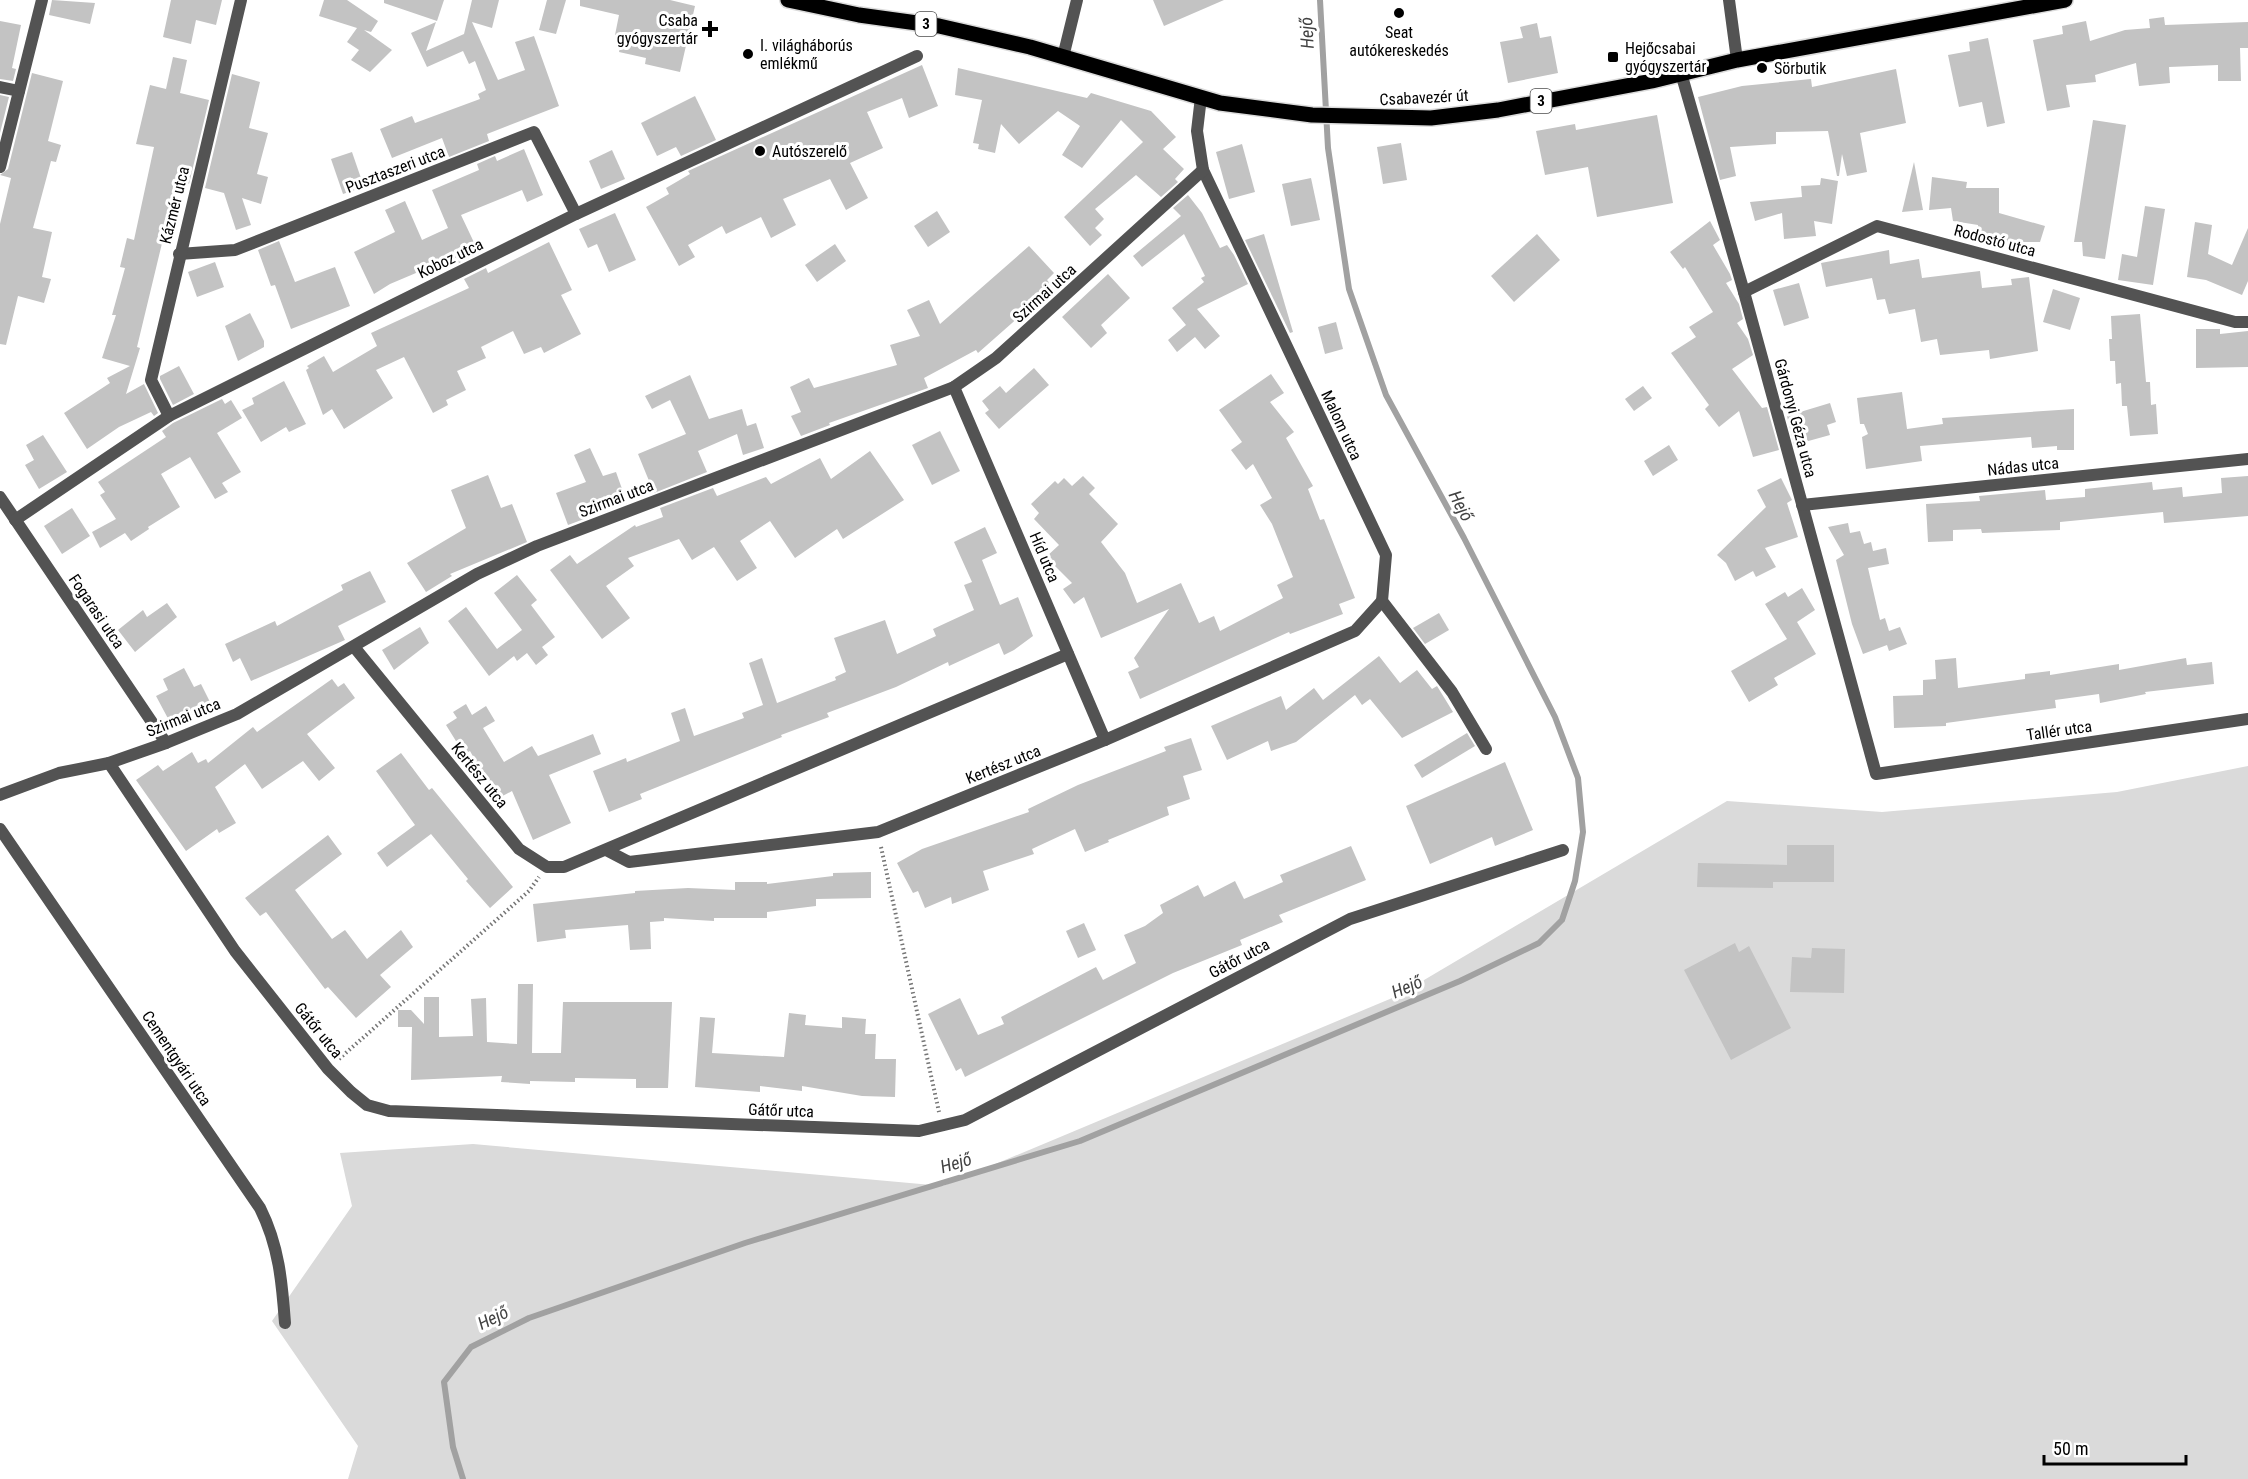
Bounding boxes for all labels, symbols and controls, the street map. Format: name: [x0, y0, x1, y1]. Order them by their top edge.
marker: Seat autókereskedés: [1392, 6, 1406, 20]
place label: Csaba gyógyszertár: [617, 11, 698, 48]
road number: 3: [916, 12, 936, 36]
water label: Hejő: [1295, 15, 1318, 49]
marker: Csaba gyógyszertár: [703, 22, 717, 36]
place label: Seat autókereskedés: [1349, 23, 1449, 60]
place label: I. világháborús emlékmű: [760, 36, 853, 73]
place label: Hejőcsabai gyógyszertár: [1625, 39, 1706, 76]
marker: I. világháborús emlékmű: [741, 47, 755, 61]
marker: Hejőcsabai gyógyszertár: [1606, 50, 1620, 64]
place label: Sörbutik: [1774, 59, 1827, 78]
marker: Sörbutik: [1755, 61, 1769, 75]
street label: Csabavezér út: [1379, 86, 1469, 109]
road number: 3: [1530, 89, 1552, 113]
street label: Pusztaszeri utca: [343, 142, 447, 197]
place label: Autószerelő: [772, 142, 847, 161]
marker: Autószerelő: [753, 144, 767, 158]
street label: Kázmér utca: [156, 164, 193, 246]
street label: Rodostó utca: [1952, 220, 2038, 260]
street label: Koboz utca: [414, 234, 486, 282]
street label: Szirmai utca: [1009, 260, 1080, 327]
street label: Gárdonyi Géza utca: [1771, 357, 1821, 480]
street label: Malom utca: [1317, 387, 1366, 463]
street label: Nádas utca: [1986, 453, 2060, 480]
street label: Szirmai utca: [576, 476, 656, 521]
water label: Hejő: [1445, 487, 1479, 526]
street label: Híd utca: [1025, 529, 1064, 585]
street label: Fogarasi utca: [65, 571, 128, 652]
street label: Szirmai utca: [143, 694, 223, 741]
street label: Tallér utca: [2025, 716, 2093, 744]
street label: Kertész utca: [447, 739, 512, 812]
street label: Kertész utca: [963, 741, 1043, 788]
street label: Gátőr utca: [1206, 935, 1273, 982]
water label: Hejő: [1388, 970, 1427, 1002]
street label: Gátőr utca: [291, 999, 347, 1062]
street label: Cementgyári utca: [138, 1007, 215, 1109]
street label: Gátőr utca: [748, 1100, 814, 1121]
water label: Hejő: [938, 1147, 975, 1177]
water label: Hejő: [474, 1301, 513, 1334]
scale bar: [2044, 1428, 2186, 1466]
text: 50 m: [2053, 1438, 2088, 1459]

